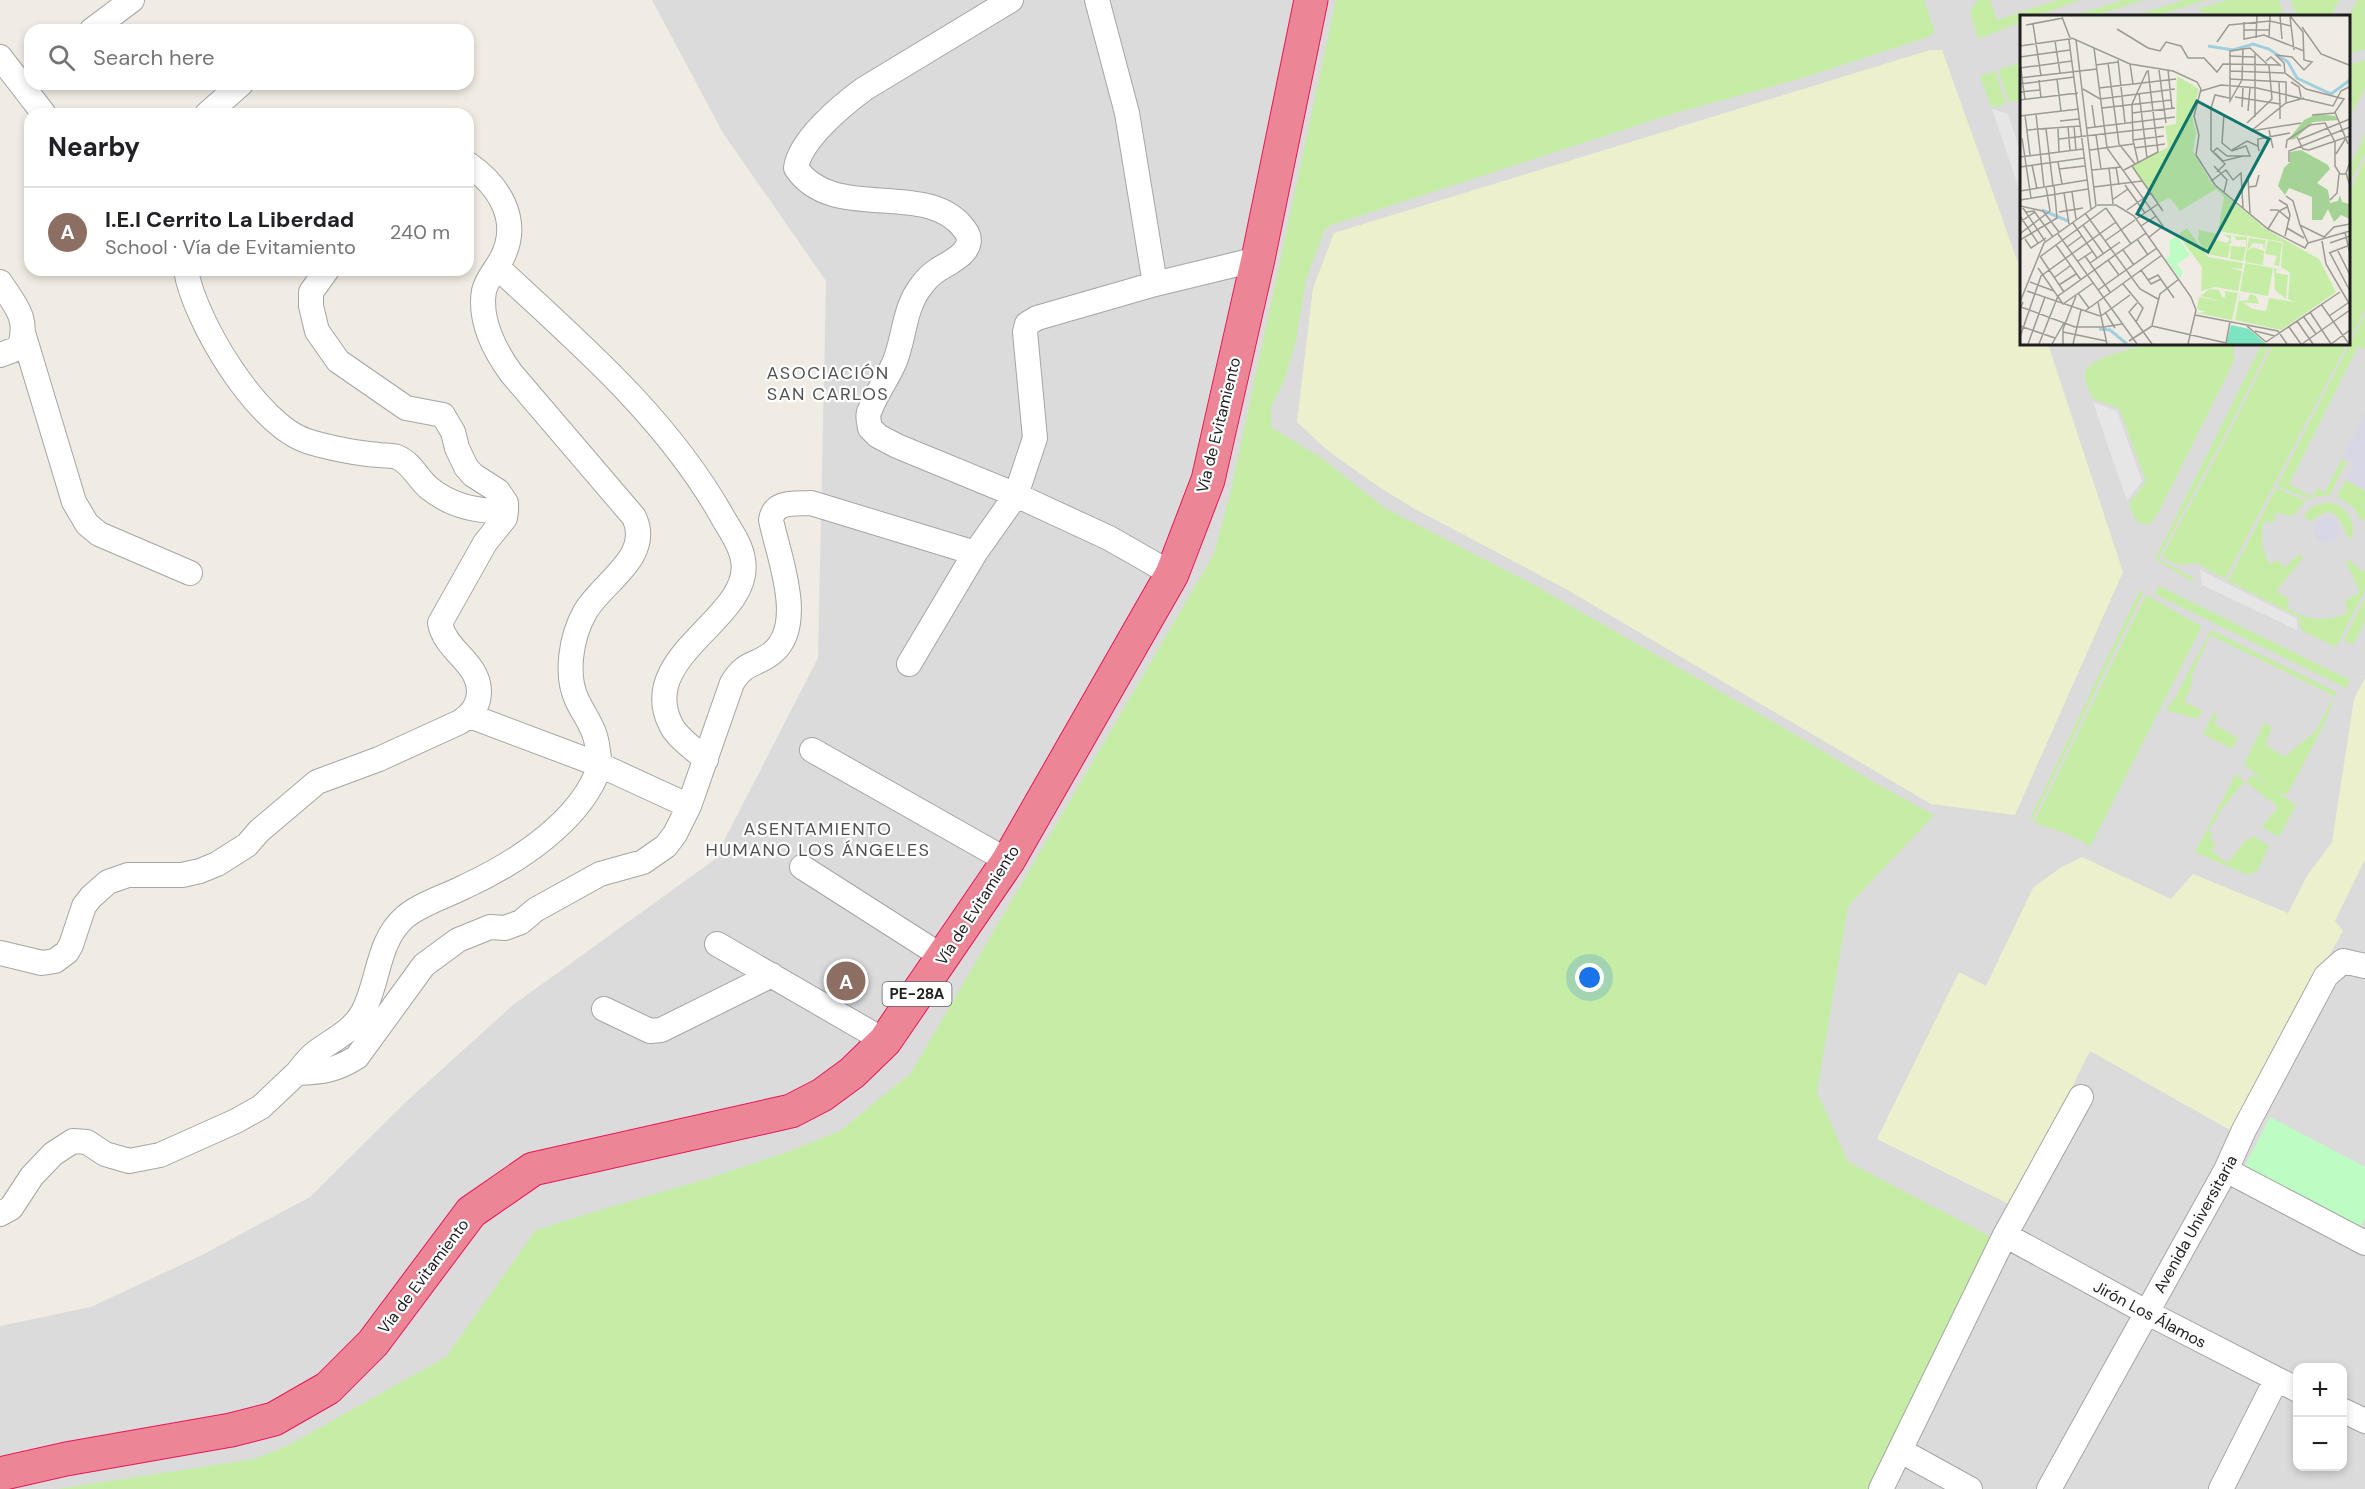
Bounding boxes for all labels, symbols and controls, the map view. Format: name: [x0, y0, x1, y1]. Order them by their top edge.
inset map: [2020, 15, 2350, 345]
search box: [24, 24, 474, 90]
icon: search: [45, 41, 78, 74]
text: Search here: [93, 43, 214, 72]
text: Nearby: [48, 130, 140, 164]
text: I.E.I Cerrito La Liberdad: [105, 205, 354, 234]
text: A: [60, 219, 75, 245]
text: 240 m: [390, 219, 450, 245]
text: School · Vía de Evitamiento: [105, 234, 356, 260]
street label: Vía de Evitamiento: [1192, 355, 1245, 495]
district label: ASOCIACIÓN SAN CARLOS: [766, 361, 890, 406]
district label: ASENTAMIENTO HUMANO LOS ÁNGELES: [705, 817, 931, 862]
street label: Vía de Evitamiento: [931, 841, 1024, 969]
pin: A: [826, 958, 866, 1004]
your location: [1575, 963, 1604, 992]
road number: PE-28A: [882, 982, 952, 1006]
street label: Avenida Universitaria: [2149, 1151, 2242, 1297]
street label: Vía de Evitamiento: [373, 1215, 474, 1338]
street label: Jirón Los Álamos: [2090, 1276, 2210, 1353]
map controls: [2293, 1363, 2347, 1471]
button: +: [2293, 1363, 2347, 1417]
button: −: [2293, 1417, 2347, 1471]

